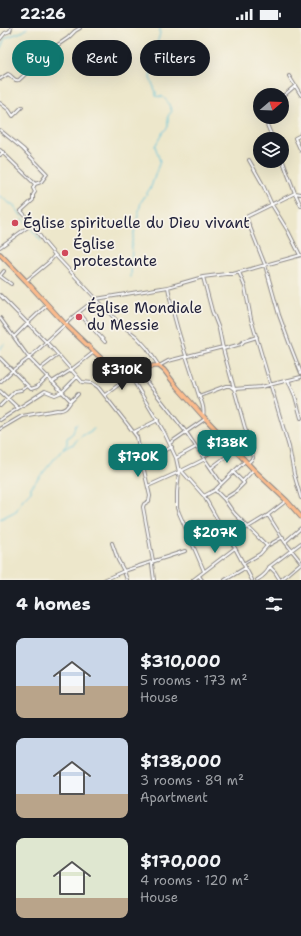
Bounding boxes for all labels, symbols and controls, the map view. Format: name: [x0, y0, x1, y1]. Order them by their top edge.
text: 22:26: [20, 4, 66, 24]
chip: Buy: [12, 40, 64, 76]
chip: Rent: [72, 40, 132, 76]
chip: Filters: [140, 40, 210, 76]
north arrow: [253, 88, 289, 124]
map controls: [253, 88, 289, 168]
button: layers: [253, 132, 289, 168]
place label: Église spirituelle du Dieu vivant: [23, 212, 250, 233]
marker: Église spirituelle du Dieu vivant: [10, 218, 20, 228]
place label: Église protestante: [73, 233, 157, 271]
marker: Église protestante: [60, 248, 70, 258]
place label: Église Mondiale du Messie: [87, 297, 202, 335]
marker: Église Mondiale du Messie: [74, 312, 84, 322]
pin: $310K: [94, 357, 150, 391]
text: $310K: [102, 361, 142, 378]
pin: $138K: [199, 430, 255, 464]
text: $138K: [206, 434, 248, 451]
pin: $170K: [110, 444, 166, 478]
text: $170K: [117, 448, 159, 465]
pin: $207K: [187, 520, 243, 554]
text: $207K: [193, 524, 237, 541]
text: 4 homes: [16, 593, 91, 615]
icon: filters: [263, 593, 285, 615]
text: $310,000: [140, 650, 221, 672]
icon: home: [48, 654, 96, 702]
text: 5 rooms · 173 m²: [140, 672, 247, 689]
text: House: [140, 689, 178, 706]
text: $138,000: [140, 750, 221, 772]
icon: home: [48, 754, 96, 802]
text: 3 rooms · 89 m²: [140, 772, 244, 789]
text: Apartment: [140, 789, 208, 806]
text: $170,000: [140, 850, 221, 872]
icon: home: [48, 854, 96, 902]
text: 4 rooms · 120 m²: [140, 872, 249, 889]
text: House: [140, 889, 178, 906]

